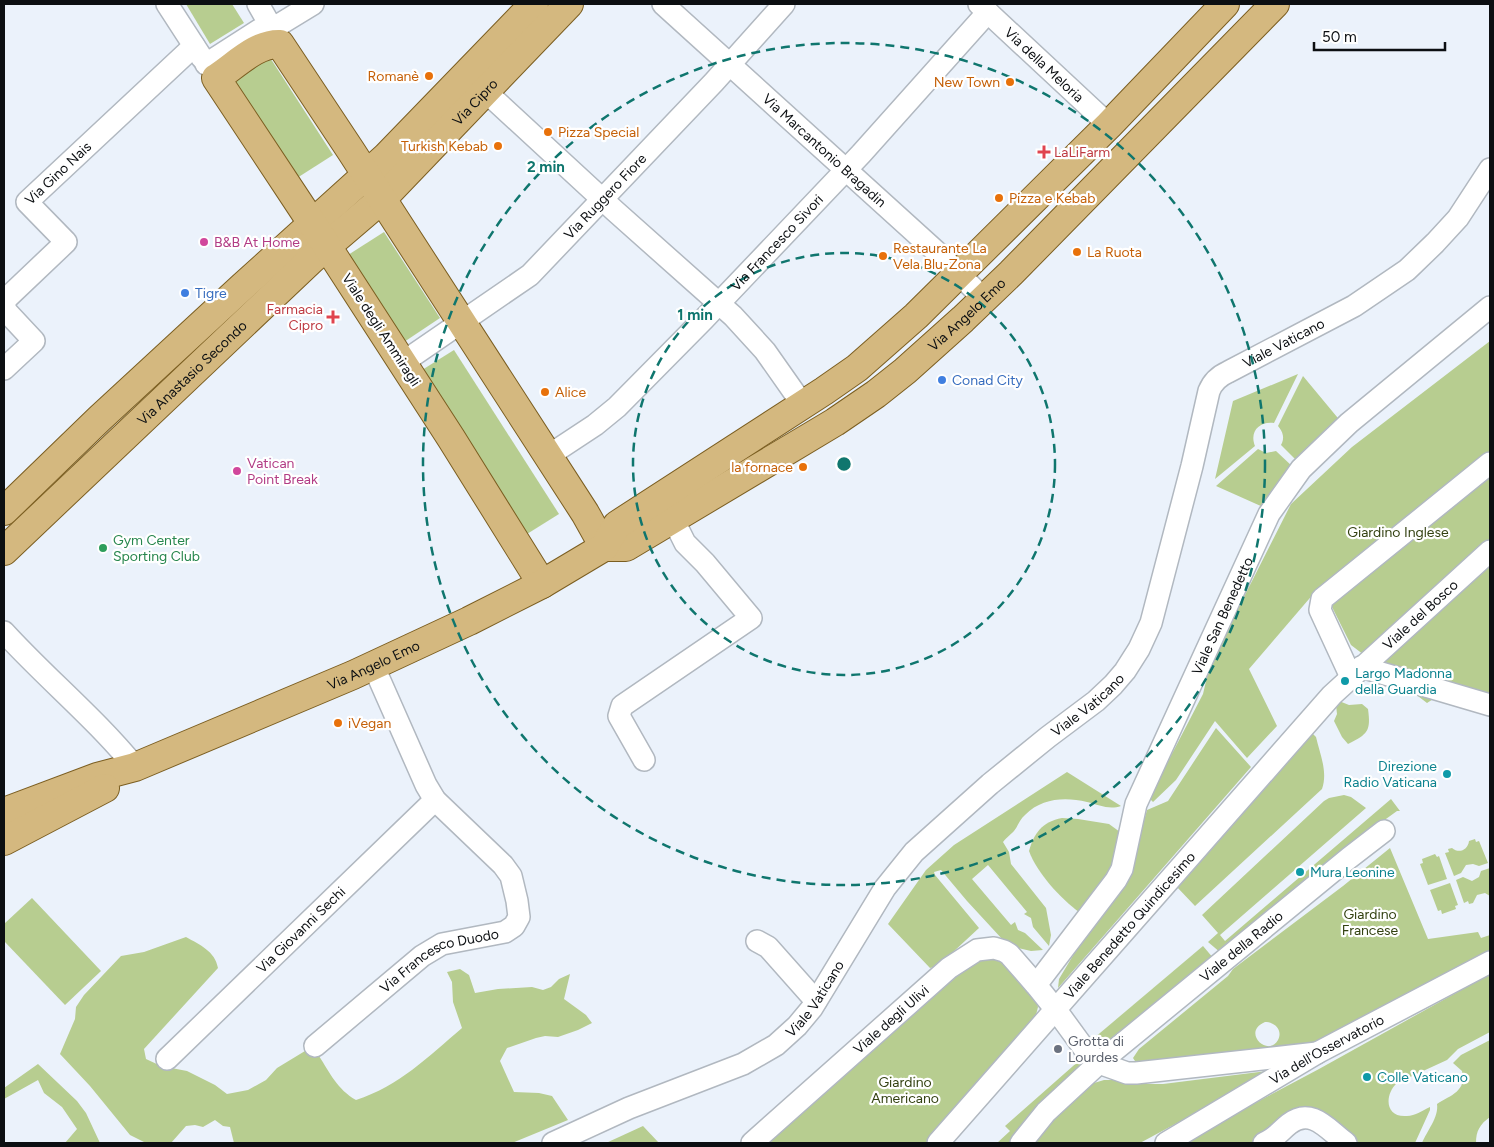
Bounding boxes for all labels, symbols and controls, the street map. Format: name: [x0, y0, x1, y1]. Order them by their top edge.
scale bar: [1314, 20, 1445, 52]
street label: Via della Meloria: [1001, 24, 1087, 106]
text: 50 m: [1322, 28, 1357, 46]
place label: Romanè: [368, 68, 419, 85]
marker: Romanè: [423, 70, 435, 82]
place label: New Town: [934, 74, 1000, 91]
street label: Via Cipro: [449, 75, 501, 129]
marker: New Town: [1004, 76, 1016, 88]
street label: Via Marcantonio Bragadin: [759, 90, 890, 211]
place label: Pizza Special: [558, 124, 639, 141]
marker: Pizza Special: [542, 126, 554, 138]
street label: Via Gino Nais: [21, 138, 95, 208]
place label: Turkish Kebab: [401, 138, 488, 155]
marker: Turkish Kebab: [492, 140, 504, 152]
place label: LaLiFarm: [1054, 144, 1110, 161]
marker: LaLiFarm: [1038, 146, 1050, 158]
street label: Via Ruggero Fiore: [560, 150, 650, 243]
text: 2 min: [527, 158, 565, 176]
place label: Pizza e Kebab: [1009, 190, 1095, 207]
street label: Via Francesco Sivori: [727, 191, 827, 294]
marker: Pizza e Kebab: [993, 192, 1005, 204]
place label: B&B At Home: [214, 234, 300, 251]
marker: B&B At Home: [198, 236, 210, 248]
place label: Restaurante La Vela Blu-Zona: [893, 240, 987, 273]
place label: La Ruota: [1087, 244, 1142, 261]
marker: La Ruota: [1071, 246, 1083, 258]
marker: Restaurante La Vela Blu-Zona: [877, 250, 889, 262]
street label: Viale degli Ammiragli: [338, 270, 424, 390]
street label: Via Angelo Emo: [925, 274, 1009, 355]
place label: Tigre: [195, 285, 227, 302]
marker: Tigre: [179, 287, 191, 299]
place label: Farmacia Cipro: [267, 301, 323, 334]
text: 1 min: [677, 306, 713, 324]
marker: Farmacia Cipro: [327, 311, 339, 323]
street label: Viale Vaticano: [1240, 315, 1327, 371]
street label: Via Anastasio Secondo: [134, 317, 250, 429]
place label: Conad City: [952, 372, 1023, 389]
marker: Conad City: [936, 374, 948, 386]
place label: Alice: [555, 384, 586, 401]
marker: Alice: [539, 386, 551, 398]
place label: Vatican Point Break: [247, 455, 318, 488]
centre of rings: [835, 455, 853, 473]
place label: la fornace: [731, 459, 793, 476]
marker: la fornace: [797, 461, 809, 473]
marker: Vatican Point Break: [231, 465, 243, 477]
park label: Giardino Inglese: [1347, 524, 1449, 541]
place label: Gym Center Sporting Club: [113, 532, 200, 565]
marker: Gym Center Sporting Club: [97, 542, 109, 554]
street label: Viale San Benedetto: [1188, 554, 1257, 677]
street label: Viale del Bosco: [1379, 576, 1461, 653]
street label: Via Angelo Emo: [325, 637, 422, 693]
place label: Largo Madonna della Guardia: [1355, 665, 1452, 698]
street label: Viale Vaticano: [1048, 670, 1128, 740]
marker: Largo Madonna della Guardia: [1339, 675, 1351, 687]
place label: iVegan: [348, 715, 391, 732]
marker: iVegan: [332, 717, 344, 729]
place label: Direzione Radio Vaticana: [1344, 758, 1437, 791]
marker: Direzione Radio Vaticana: [1441, 768, 1453, 780]
street label: Viale Benedetto Quindicesimo: [1060, 848, 1199, 1002]
place label: Mura Leonine: [1310, 864, 1395, 881]
marker: Mura Leonine: [1294, 866, 1306, 878]
street label: Via Giovanni Sechi: [253, 883, 349, 976]
park label: Giardino Francese: [1342, 906, 1399, 939]
street label: Viale della Radio: [1196, 907, 1286, 985]
street label: Via Francesco Duodo: [376, 925, 500, 996]
street label: Viale Vaticano: [782, 957, 847, 1040]
street label: Viale degli Ulivi: [850, 982, 932, 1057]
street label: Via dell'Osservatorio: [1266, 1011, 1387, 1088]
place label: Grotta di Lourdes: [1068, 1033, 1124, 1066]
marker: Grotta di Lourdes: [1052, 1043, 1064, 1055]
place label: Colle Vaticano: [1377, 1069, 1468, 1086]
marker: Colle Vaticano: [1361, 1071, 1373, 1083]
park label: Giardino Americano: [871, 1074, 939, 1107]

